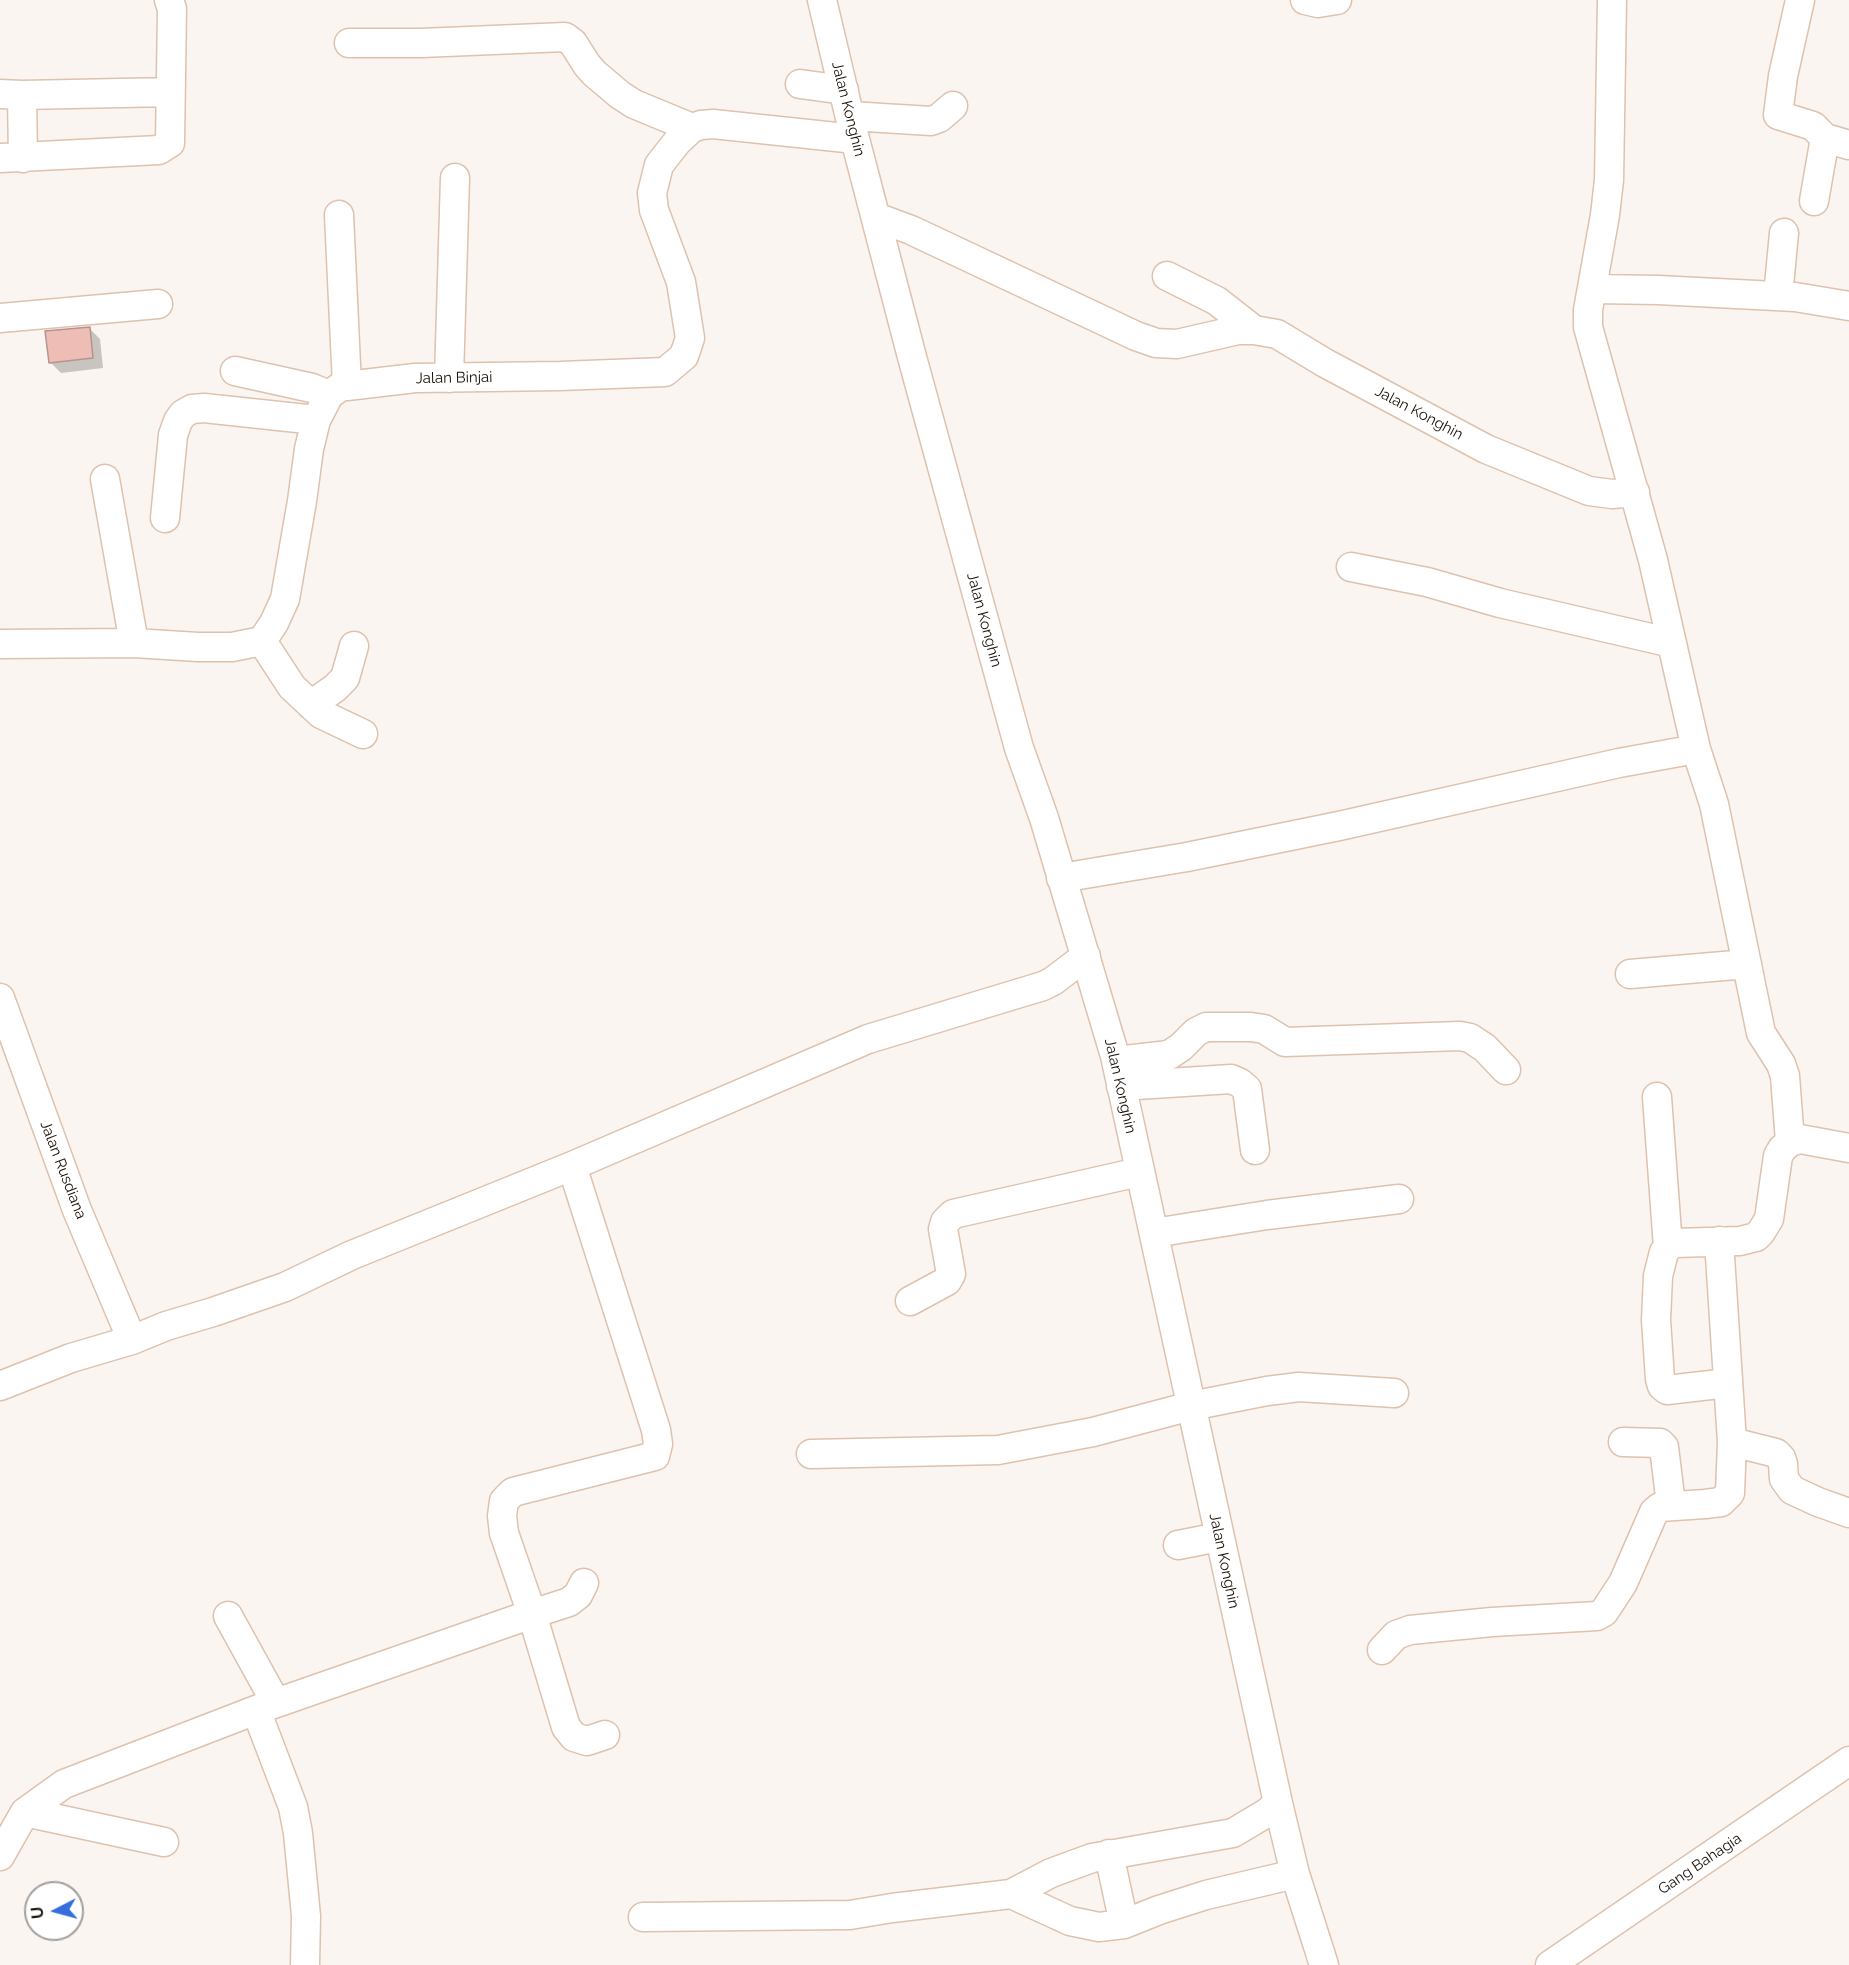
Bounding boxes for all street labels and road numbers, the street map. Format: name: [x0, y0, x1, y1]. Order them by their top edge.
street label: Jalan Konghin: [828, 60, 868, 158]
street label: Jalan Binjai: [415, 368, 493, 388]
street label: Jalan Konghin: [1372, 382, 1466, 444]
street label: Jalan Konghin: [963, 571, 1005, 669]
street label: Jalan Konghin: [1100, 1037, 1140, 1135]
street label: Jalan Rusdiana: [36, 1118, 90, 1222]
street label: Jalan Konghin: [1205, 1512, 1243, 1610]
street label: Gang Bahagia: [1655, 1830, 1745, 1898]

